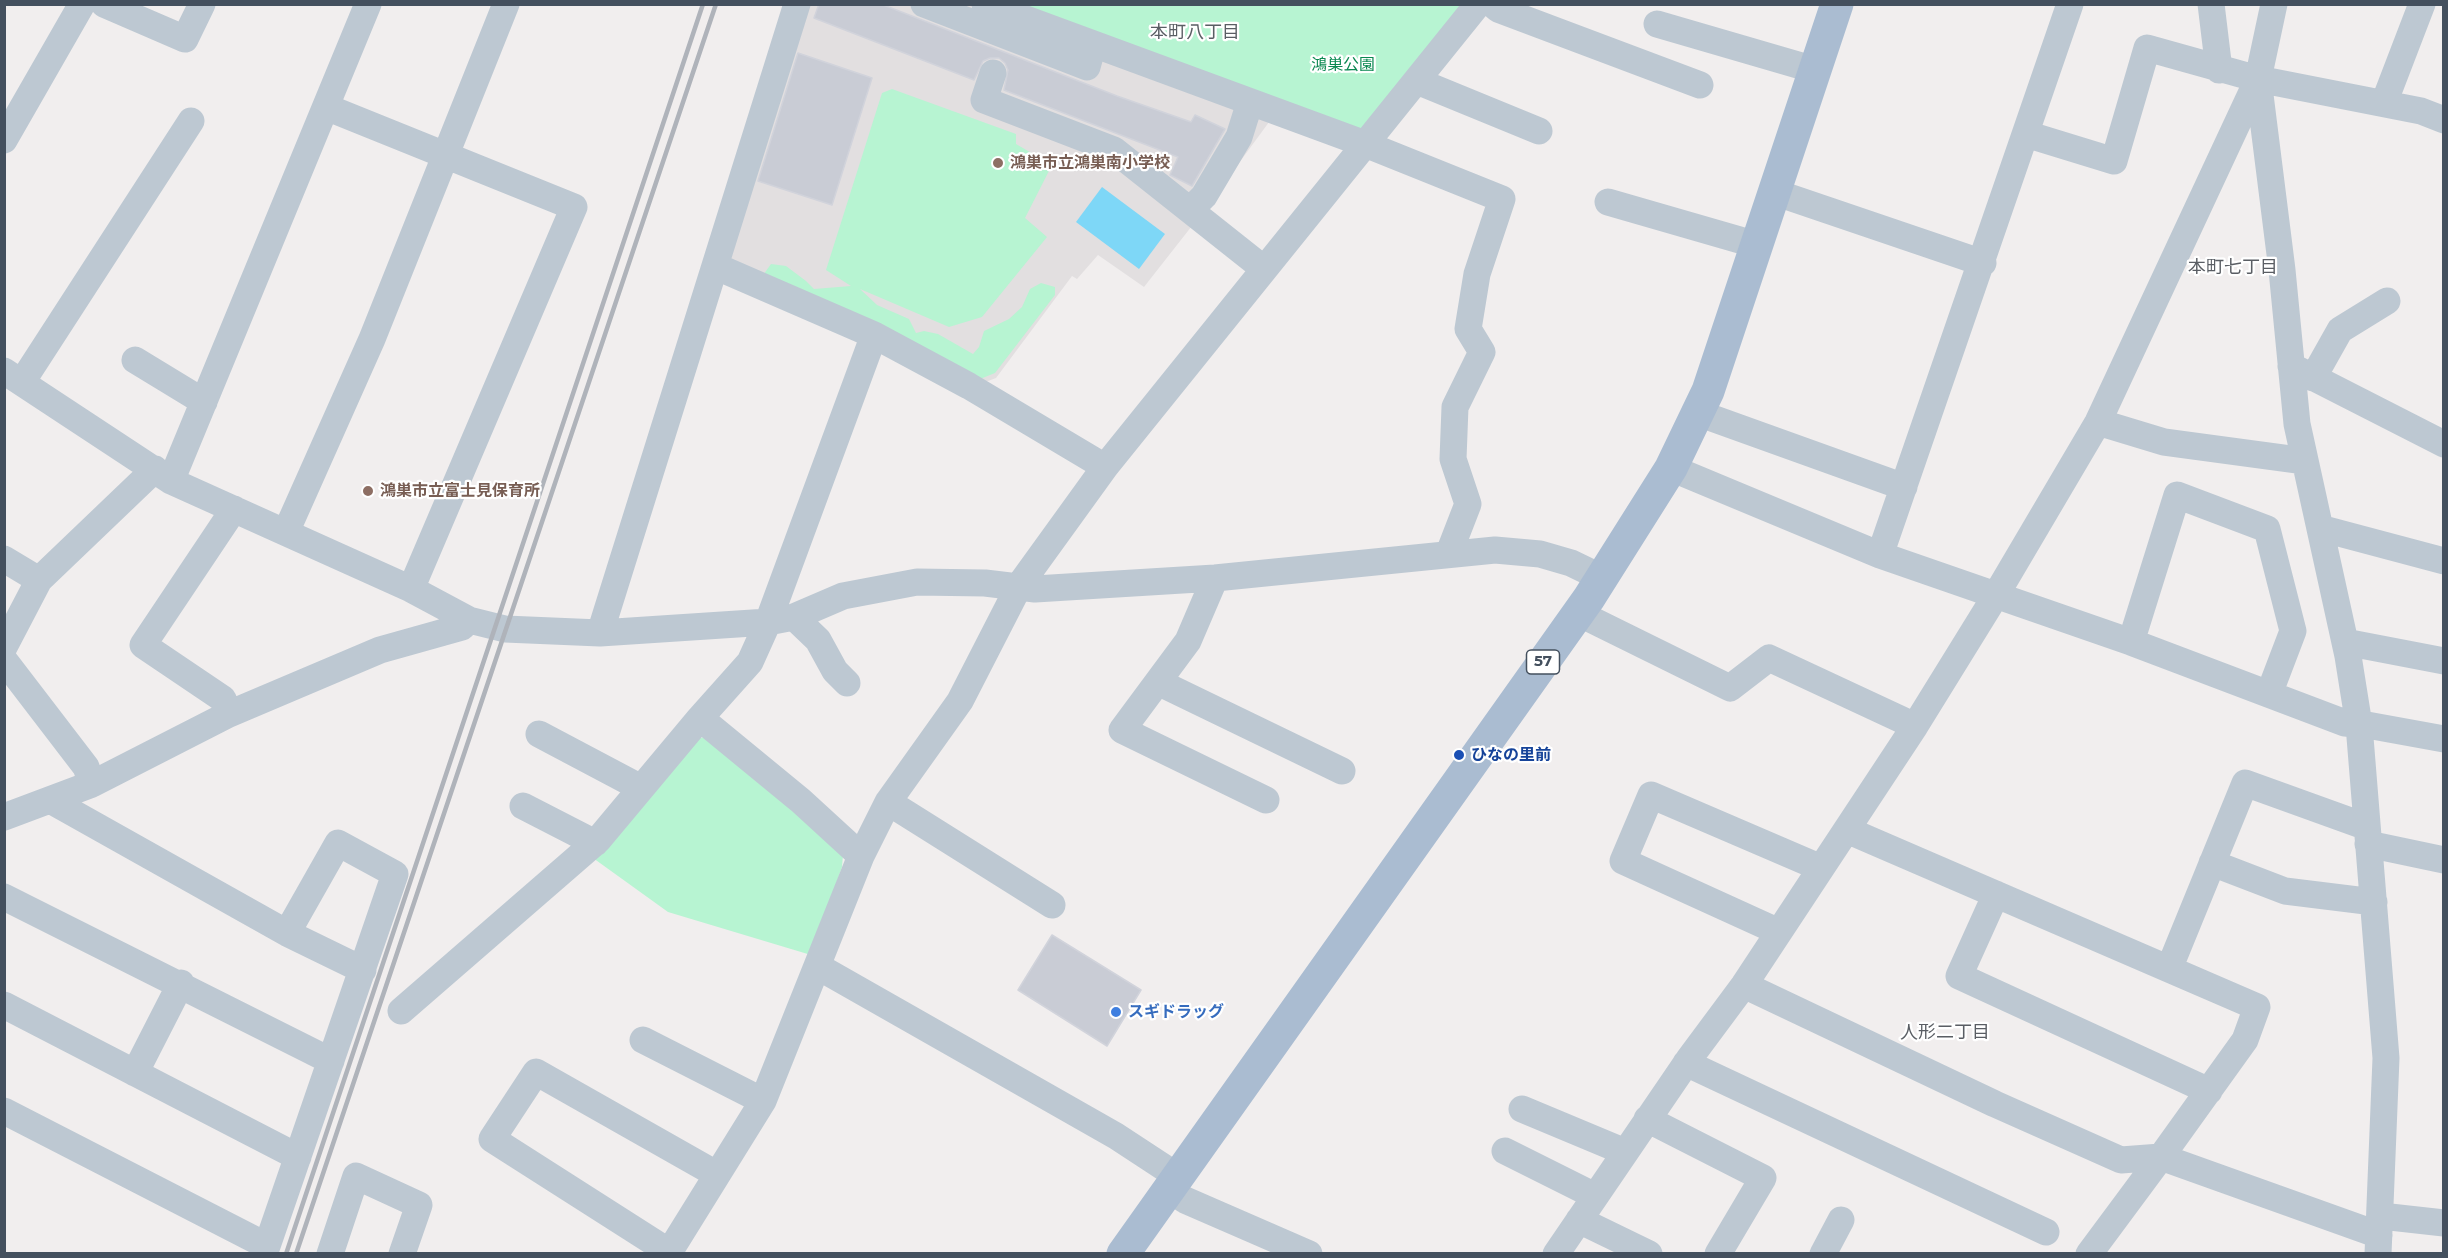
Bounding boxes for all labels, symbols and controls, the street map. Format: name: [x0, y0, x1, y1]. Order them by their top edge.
district label: 本町八丁目: [1150, 22, 1240, 44]
park label: 鴻巣公園: [1311, 55, 1375, 75]
place label: 鴻巣市立鴻巣南小学校: [1010, 153, 1170, 173]
marker: 鴻巣市立鴻巣南小学校: [991, 156, 1005, 170]
district label: 本町七丁目: [2188, 257, 2278, 279]
place label: 鴻巣市立富士見保育所: [380, 481, 540, 501]
marker: 鴻巣市立富士見保育所: [361, 484, 375, 498]
road number: 57: [1526, 650, 1560, 674]
place label: ひなの里前: [1471, 745, 1551, 765]
marker: ひなの里前: [1452, 748, 1466, 762]
place label: スギドラッグ: [1128, 1002, 1224, 1022]
marker: スギドラッグ: [1109, 1005, 1123, 1019]
district label: 人形二丁目: [1900, 1022, 1990, 1044]

